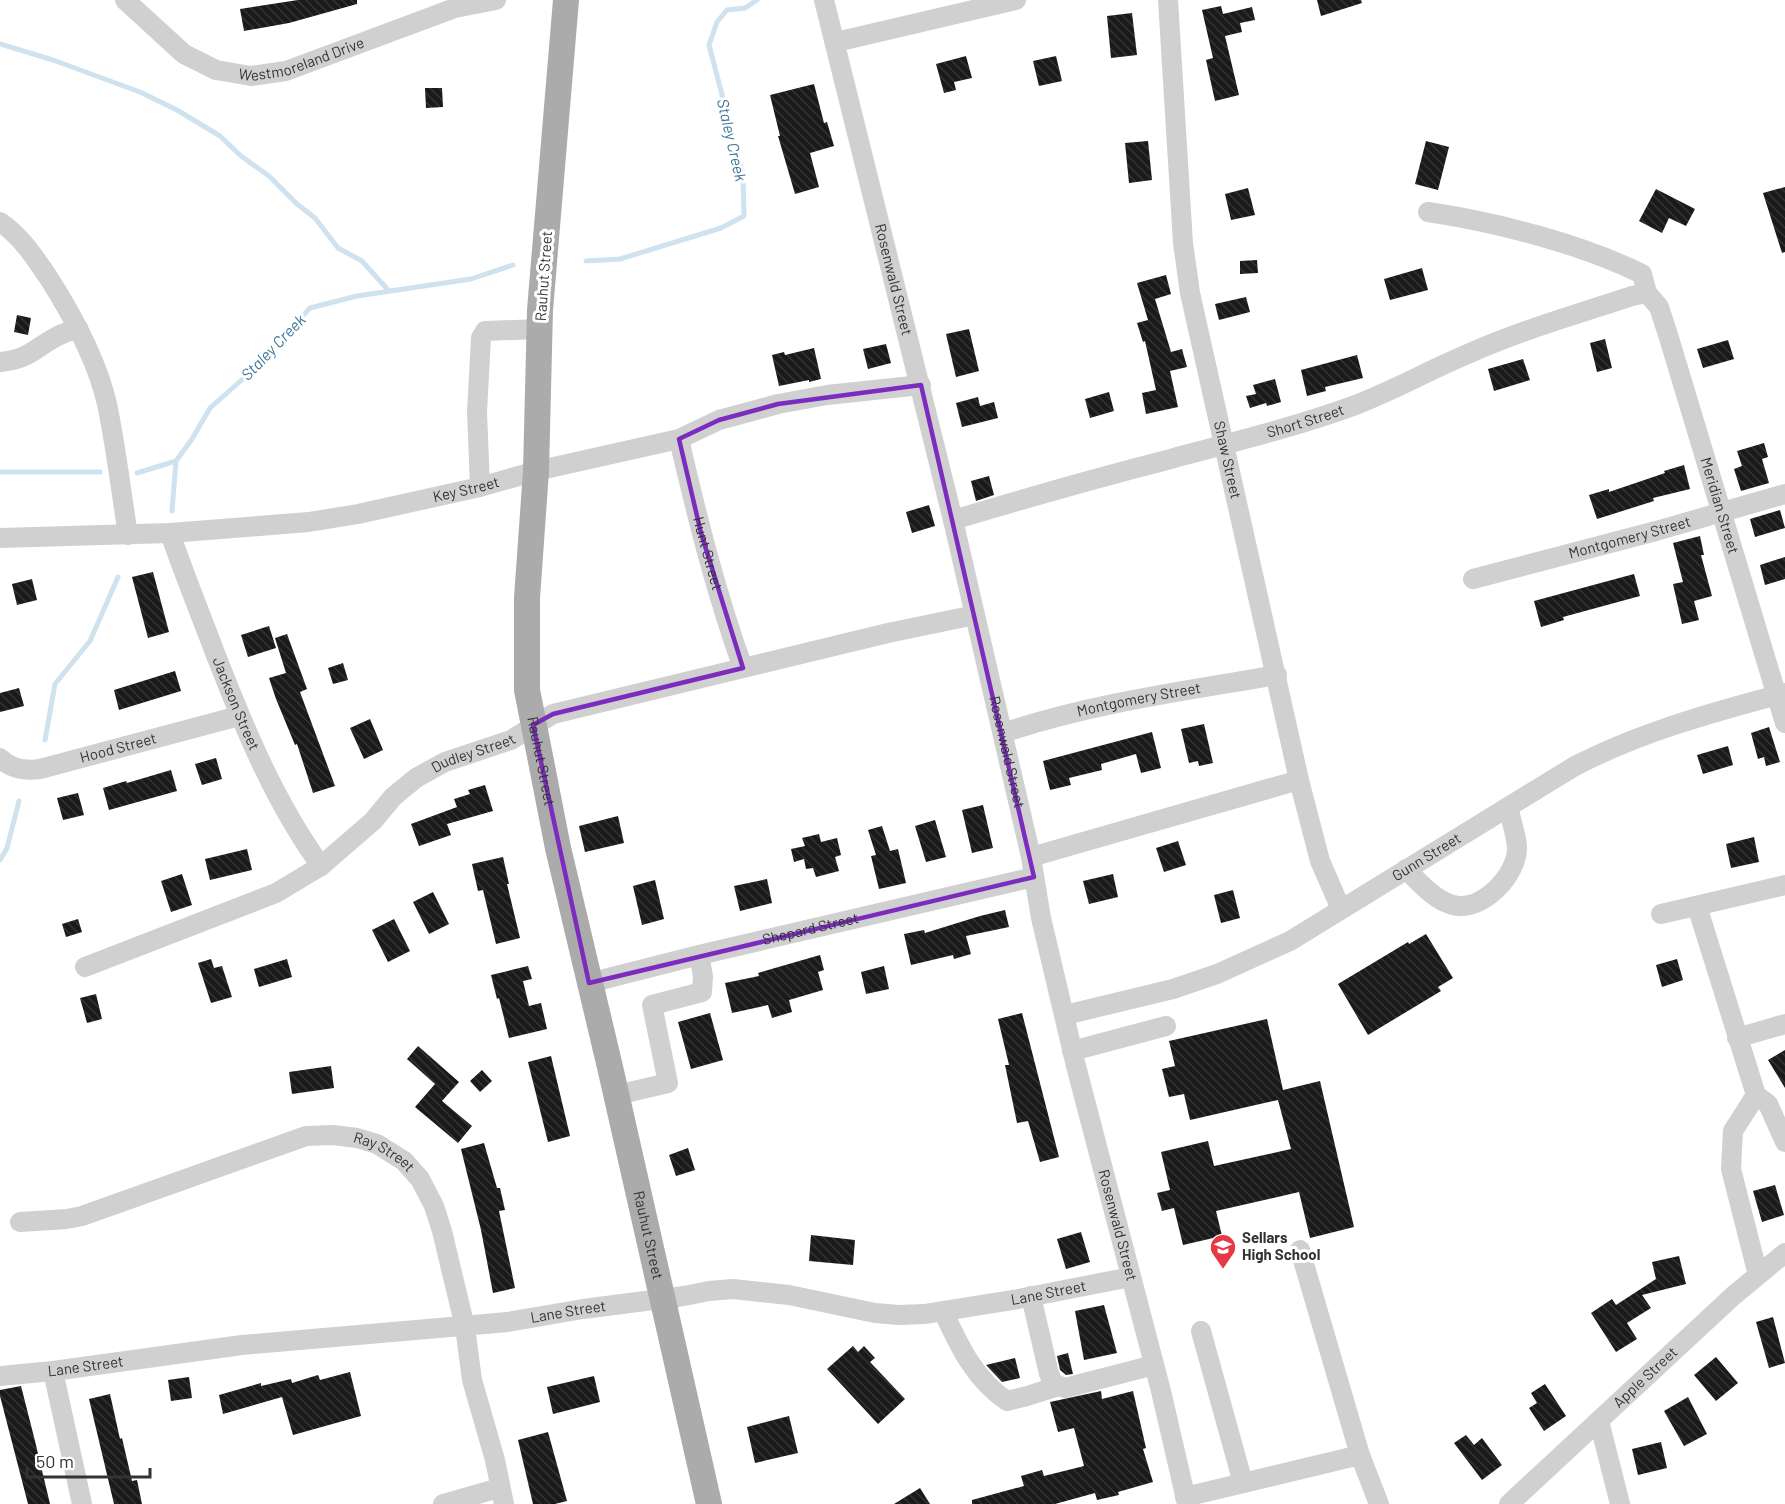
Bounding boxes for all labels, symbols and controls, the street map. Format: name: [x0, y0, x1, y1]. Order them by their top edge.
street label: Westmoreland Drive: [237, 33, 366, 84]
water label: Staley Creek: [714, 97, 751, 183]
street label: Rosenwald Street: [872, 222, 917, 337]
street label: Rauhut Street: [531, 230, 555, 322]
water label: Staley Creek: [237, 310, 309, 384]
street label: Short Street: [1264, 400, 1346, 441]
street label: Shaw Street: [1211, 419, 1246, 500]
street label: Meridian Street: [1697, 455, 1743, 556]
street label: Key Street: [431, 472, 501, 505]
street label: Montgomery Street: [1566, 512, 1692, 562]
street label: Hunt Street: [690, 515, 727, 592]
street label: Jackson Street: [209, 654, 264, 753]
street label: Montgomery Street: [1075, 678, 1202, 720]
street label: Rosenwald Street: [986, 694, 1029, 810]
street label: Rauhut Street: [524, 715, 559, 807]
street label: Hood Street: [78, 728, 158, 766]
street label: Dudley Street: [428, 729, 519, 776]
street label: Gunn Street: [1388, 828, 1464, 884]
street label: Shepard Street: [760, 908, 860, 948]
street label: Ray Street: [352, 1127, 419, 1175]
street label: Rosenwald Street: [1095, 1167, 1142, 1282]
street label: Rauhut Street: [630, 1189, 668, 1281]
place label: Sellars High School: [1242, 1228, 1320, 1263]
school or university icon: Sellars High School: [1208, 1232, 1238, 1270]
street label: Lane Street: [1009, 1276, 1087, 1308]
street label: Lane Street: [529, 1296, 607, 1326]
street label: Apple Street: [1609, 1343, 1680, 1411]
street label: Lane Street: [47, 1351, 124, 1379]
scale bar: [27, 1441, 150, 1479]
text: 50 m: [36, 1450, 74, 1472]

